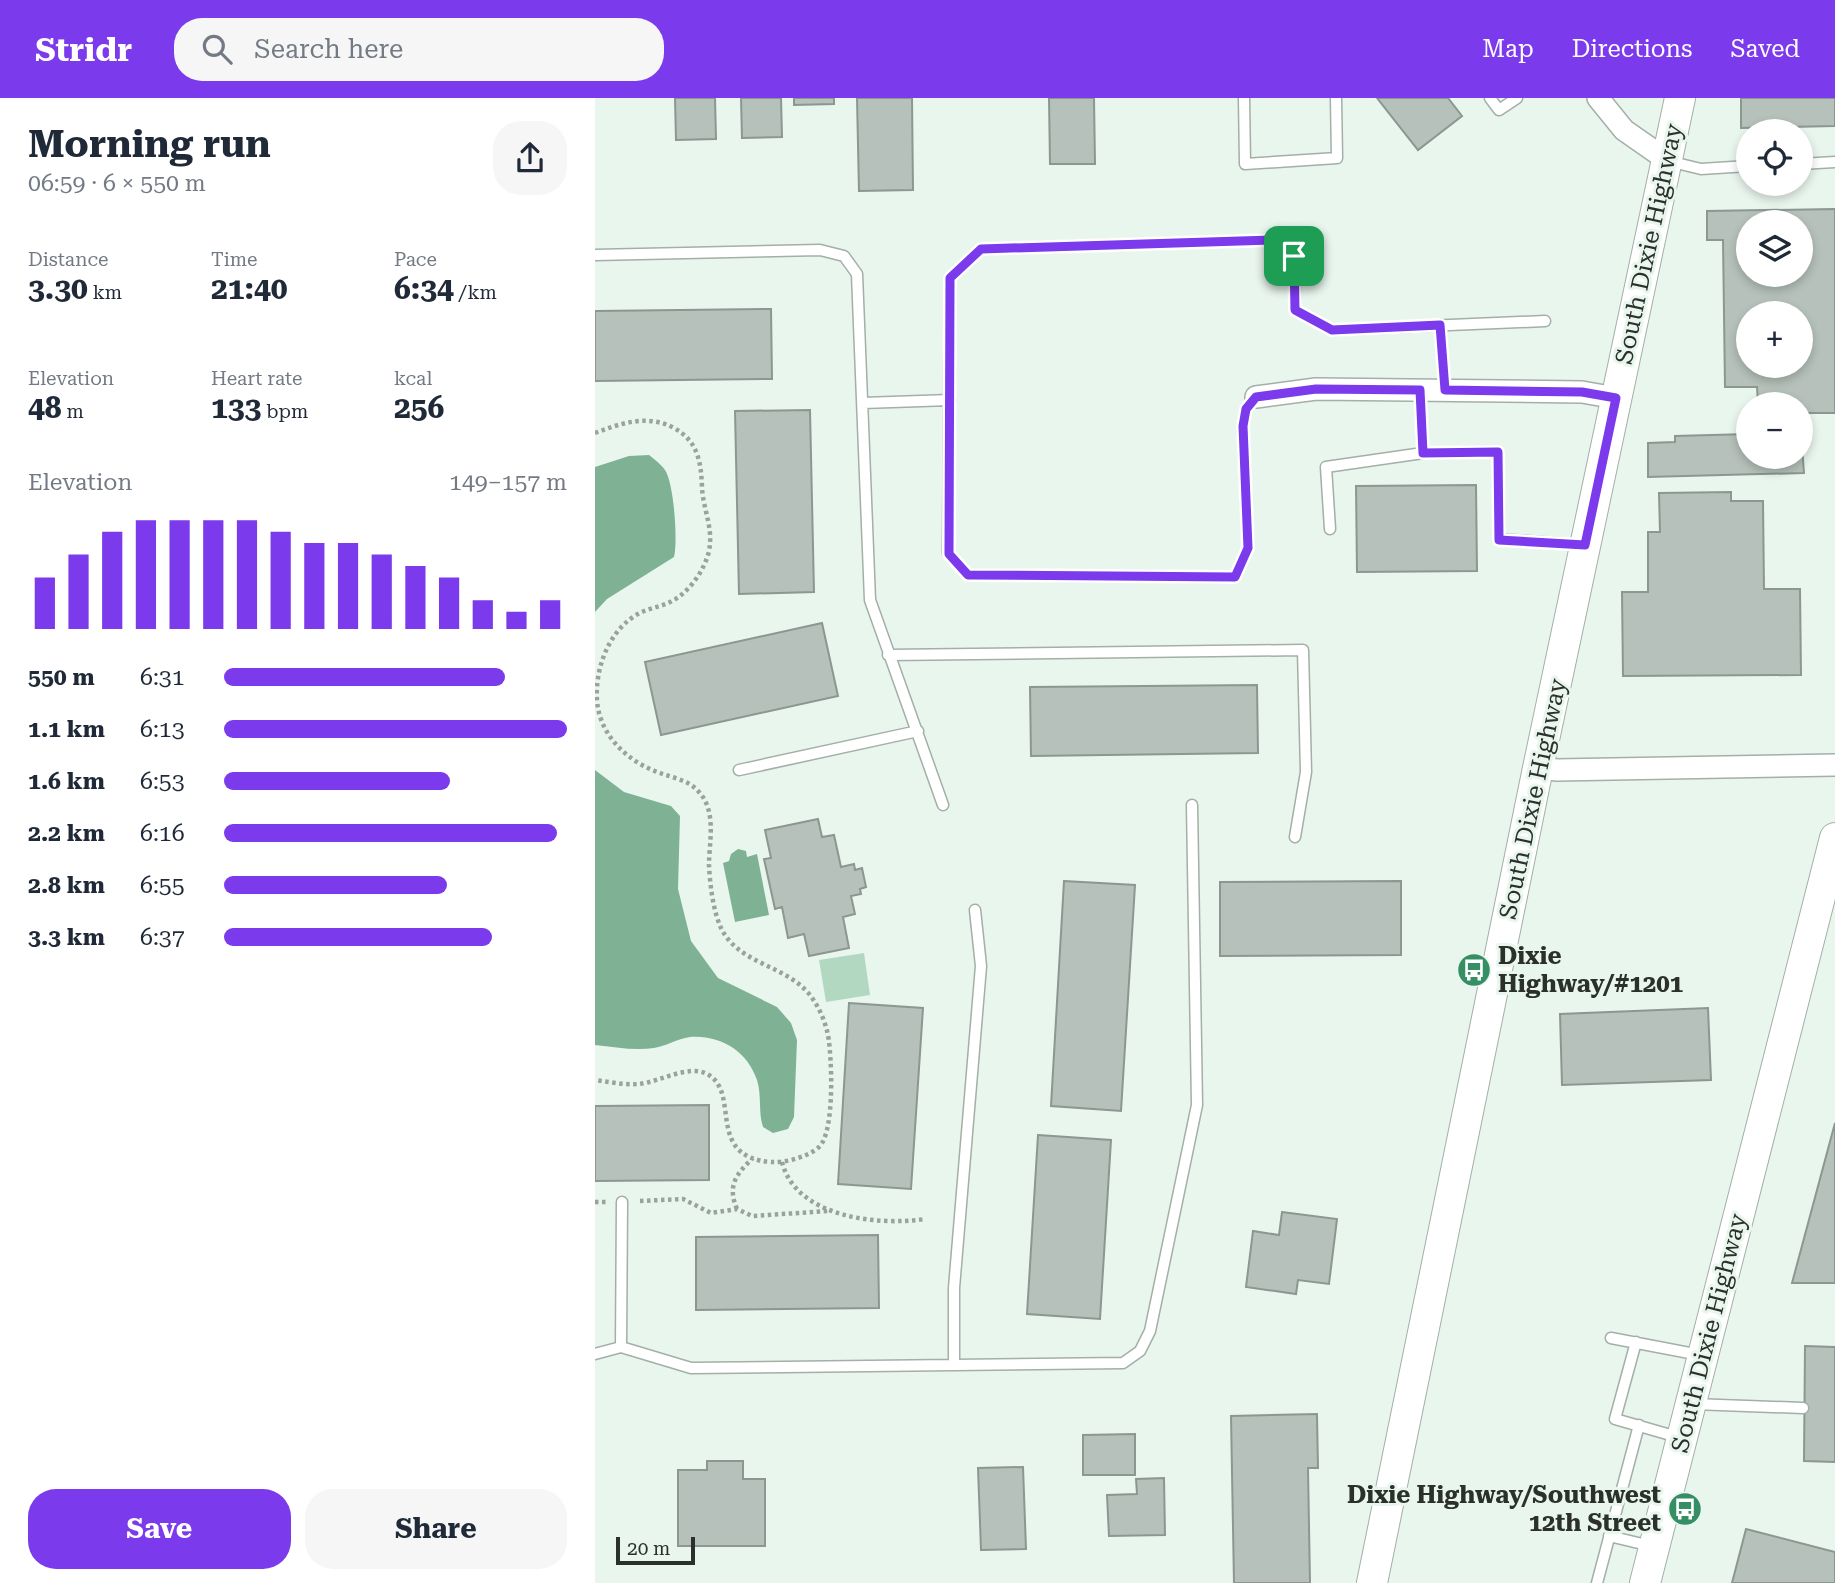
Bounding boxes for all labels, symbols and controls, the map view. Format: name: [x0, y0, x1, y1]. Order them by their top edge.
search box: [174, 18, 664, 81]
text: Stridr: [35, 30, 132, 69]
icon: search: [198, 30, 236, 68]
text: Search here: [254, 34, 403, 64]
text: Map: [1482, 35, 1534, 63]
text: Directions: [1572, 35, 1692, 63]
text: Saved: [1730, 35, 1800, 63]
map controls: [1736, 119, 1813, 469]
button: locate: [1736, 119, 1813, 196]
street label: South Dixie Highway: [1610, 120, 1688, 367]
button: share: [493, 121, 567, 195]
text: Morning run: [28, 122, 271, 166]
text: 06:59 · 6 × 550 m: [28, 170, 206, 197]
button: layers: [1736, 210, 1813, 287]
pin: [1264, 226, 1324, 286]
icon: arrive: [1275, 237, 1313, 275]
text: Distance: [28, 248, 108, 271]
text: Time: [211, 248, 258, 271]
text: Pace: [394, 248, 437, 271]
text: 3.30: [28, 271, 88, 306]
text: 21:40: [211, 271, 288, 306]
text: 6:34: [394, 271, 454, 306]
text: km: [88, 281, 122, 304]
text: /km: [454, 281, 497, 304]
button: +: [1736, 301, 1813, 378]
text: Elevation: [28, 367, 114, 390]
text: Heart rate: [211, 367, 302, 390]
text: kcal: [394, 367, 432, 390]
text: 48: [28, 390, 62, 425]
text: 133: [211, 390, 261, 425]
text: 256: [394, 390, 444, 425]
button: −: [1736, 392, 1813, 469]
text: m: [62, 400, 84, 423]
text: bpm: [261, 400, 308, 423]
text: Elevation: [28, 469, 132, 496]
text: 149–157 m: [449, 469, 567, 496]
text: 550 m: [28, 664, 95, 691]
text: 6:31: [140, 664, 185, 691]
street label: South Dixie Highway: [1494, 675, 1572, 922]
text: 1.1 km: [28, 716, 105, 743]
text: 6:13: [140, 716, 185, 743]
text: 1.6 km: [28, 768, 105, 795]
text: 6:53: [140, 768, 185, 795]
text: 2.2 km: [28, 820, 105, 847]
text: 6:16: [140, 820, 185, 847]
text: 2.8 km: [28, 872, 105, 899]
text: 6:55: [140, 872, 185, 899]
text: 3.3 km: [28, 924, 105, 951]
text: 6:37: [140, 924, 185, 951]
place label: Dixie Highway/#1201: [1498, 942, 1683, 998]
bus stop icon: Dixie Highway/#1201: [1455, 951, 1493, 989]
street label: South Dixie Highway: [1666, 1210, 1752, 1455]
place label: Dixie Highway/Southwest 12th Street: [1347, 1481, 1661, 1537]
button: Save: [28, 1489, 291, 1569]
button: Share: [305, 1489, 567, 1569]
bus stop icon: Dixie Highway/Southwest 12th Street: [1666, 1490, 1704, 1528]
scale bar: [616, 1534, 695, 1566]
text: 20 m: [627, 1537, 670, 1560]

